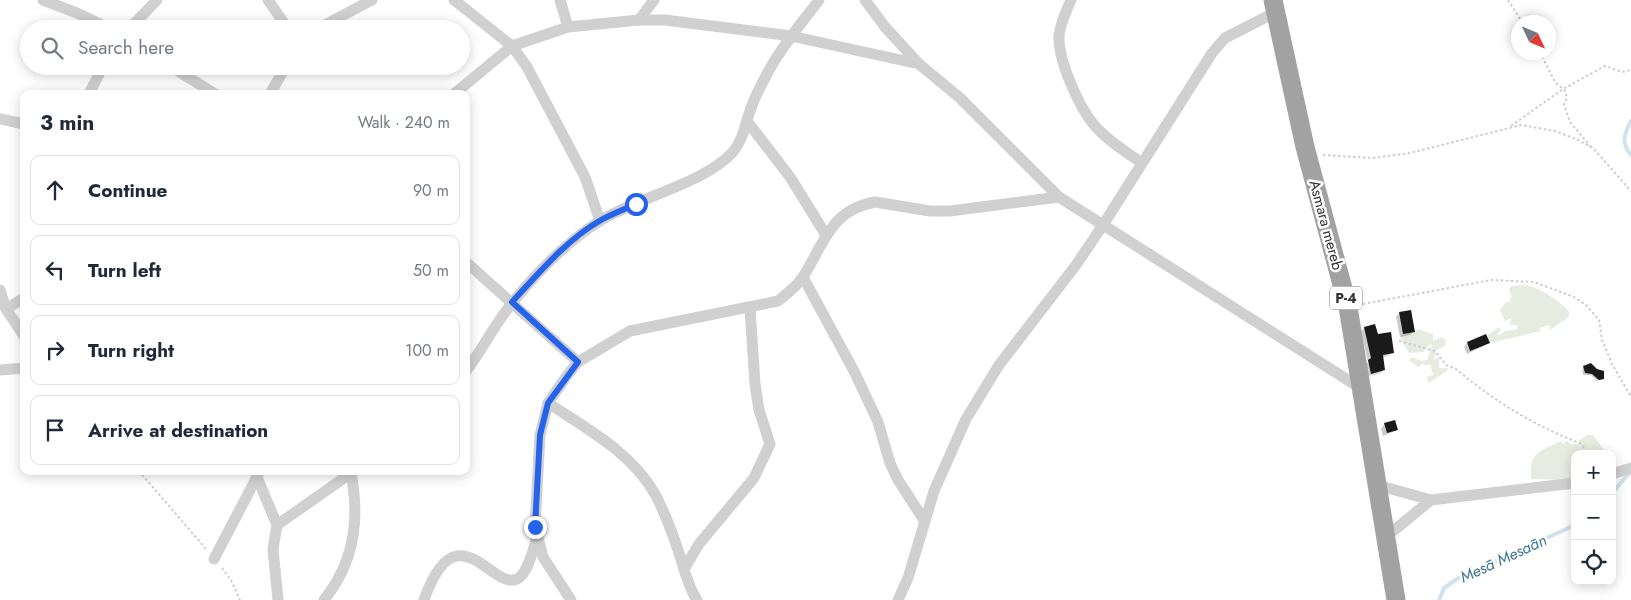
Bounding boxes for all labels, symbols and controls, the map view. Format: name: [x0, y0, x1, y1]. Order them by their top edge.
north arrow: [1511, 15, 1556, 60]
search box: [20, 20, 470, 75]
icon: search: [38, 34, 66, 62]
text: Search here: [78, 34, 174, 61]
text: 3 min: [40, 108, 94, 138]
text: Walk · 240 m: [358, 111, 450, 134]
icon: ahead: [41, 176, 69, 204]
text: Continue: [88, 177, 167, 204]
street label: Asmara mereb: [1303, 178, 1349, 273]
text: 90 m: [413, 179, 449, 202]
route start: [625, 193, 648, 216]
icon: left: [41, 256, 69, 284]
text: Turn left: [88, 257, 161, 284]
text: 50 m: [413, 259, 449, 282]
road number: P-4: [1330, 286, 1362, 310]
icon: right: [41, 336, 69, 364]
text: Turn right: [88, 337, 174, 364]
text: 100 m: [405, 339, 449, 362]
icon: arrive: [41, 416, 69, 444]
text: Arrive at destination: [88, 417, 268, 444]
map controls: [1571, 450, 1616, 585]
button: +: [1571, 450, 1616, 495]
button: −: [1571, 495, 1616, 540]
route end: [524, 516, 547, 539]
water label: Mesā Mesaān: [1456, 528, 1550, 589]
button: locate: [1571, 540, 1616, 585]

